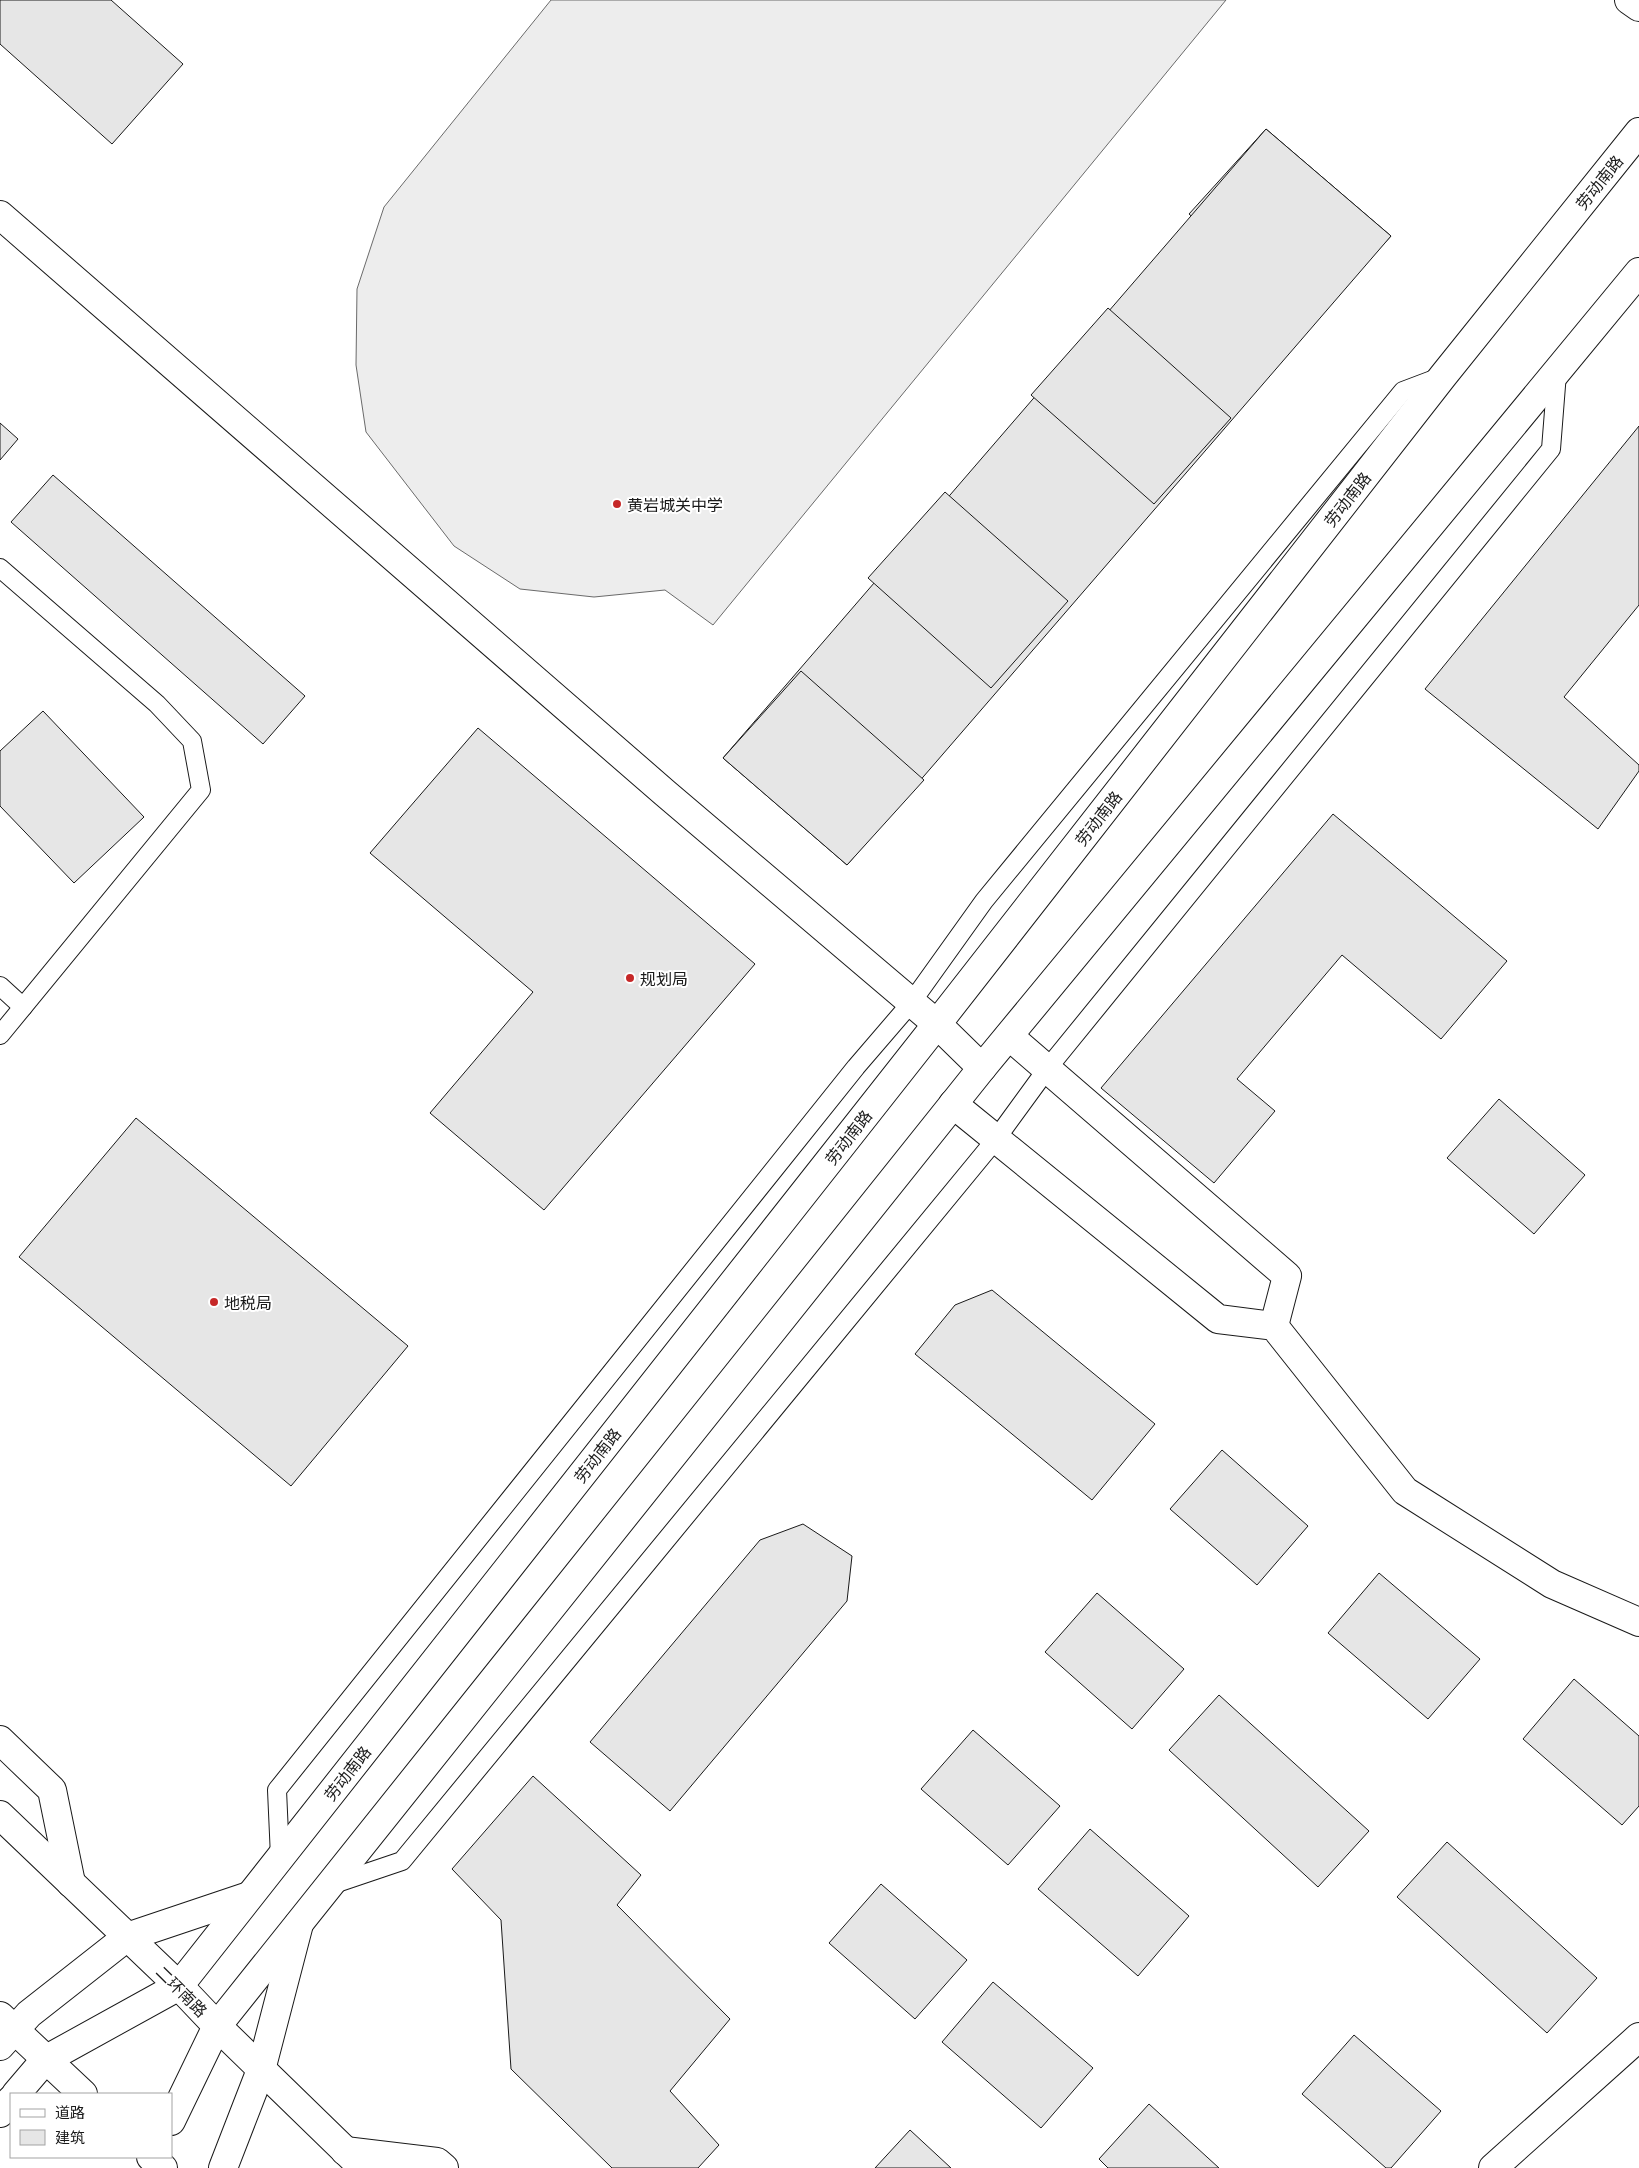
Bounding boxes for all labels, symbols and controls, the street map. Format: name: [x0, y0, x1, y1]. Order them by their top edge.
street label: 劳动南路: [1571, 151, 1627, 213]
street label: 劳动南路: [1320, 468, 1374, 530]
place label: 黄岩城关中学: [627, 495, 723, 514]
marker: 黄岩城关中学: [611, 498, 623, 510]
street label: 劳动南路: [1071, 787, 1125, 849]
place label: 规划局: [640, 969, 688, 988]
marker: 规划局: [624, 972, 636, 984]
street label: 劳动南路: [821, 1106, 875, 1168]
place label: 地税局: [224, 1293, 272, 1312]
marker: 地税局: [208, 1296, 220, 1308]
street label: 劳动南路: [570, 1424, 624, 1486]
street label: 劳动南路: [320, 1742, 374, 1804]
street label: 二环南路: [153, 1962, 211, 2020]
legend: [10, 2093, 172, 2158]
text: 道路: [55, 2103, 85, 2121]
text: 建筑: [55, 2128, 85, 2146]

